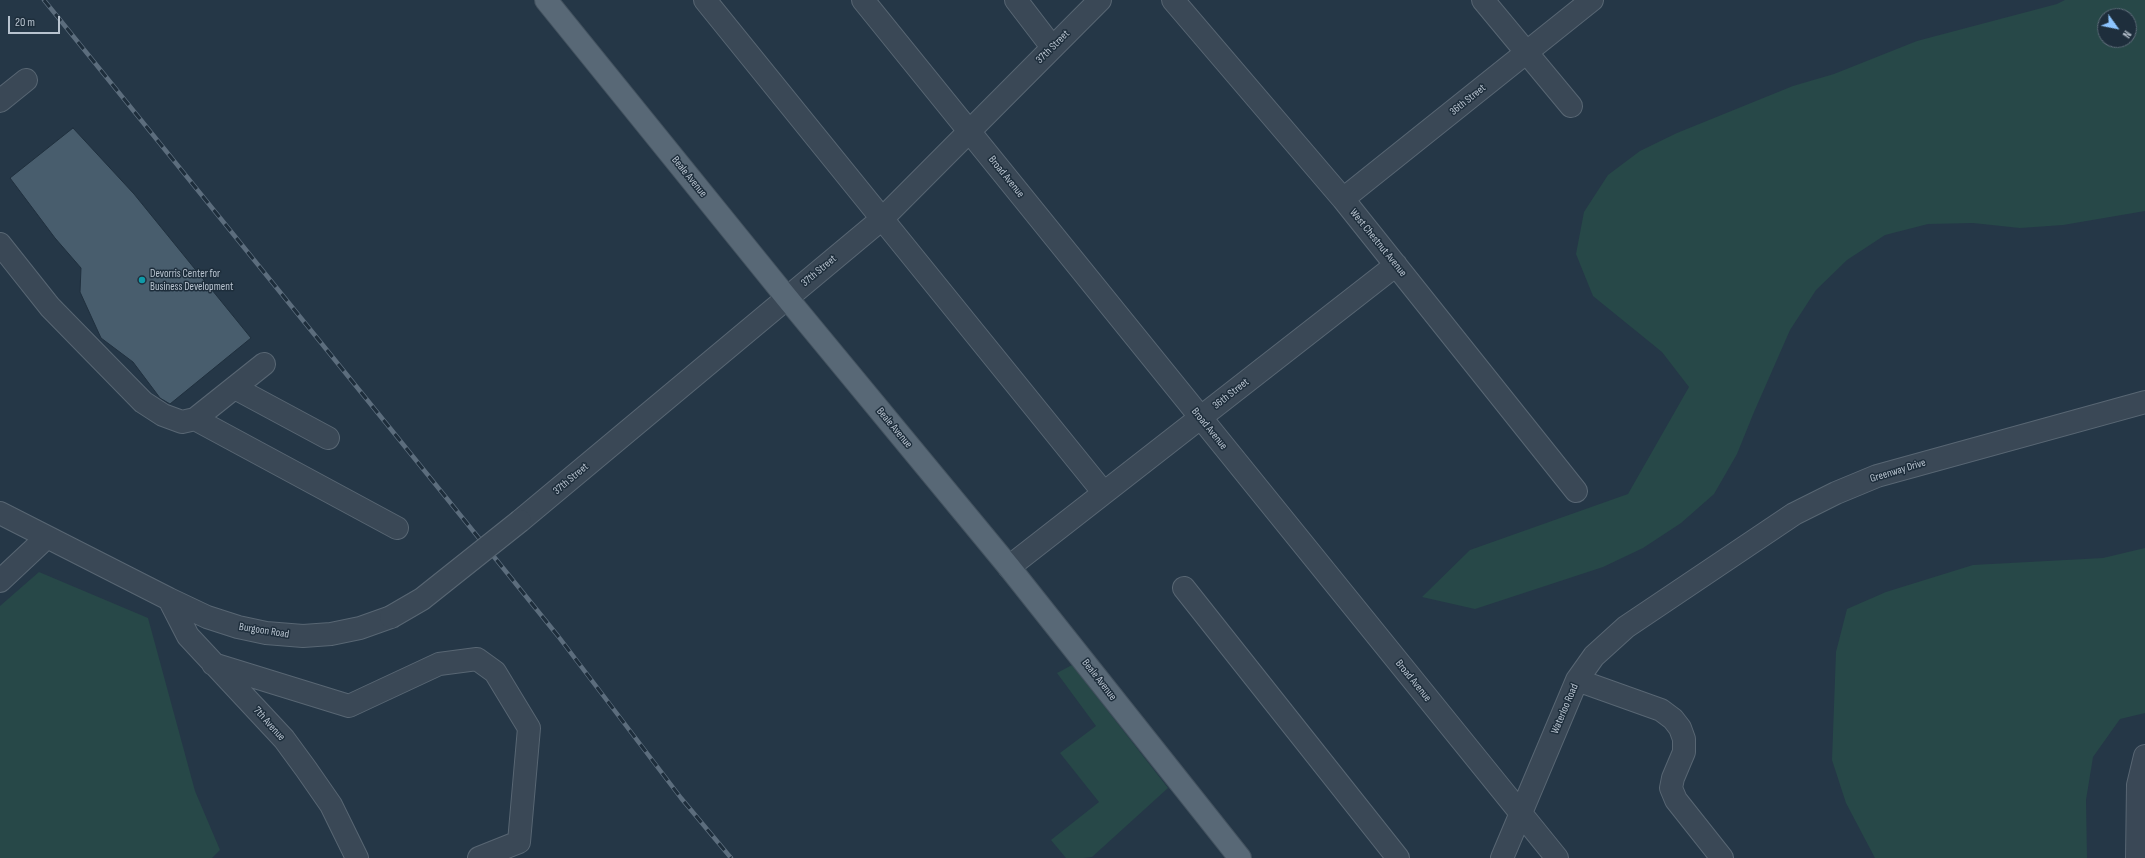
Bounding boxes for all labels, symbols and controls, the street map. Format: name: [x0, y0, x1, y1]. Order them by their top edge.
scale bar: [10, 8, 62, 34]
north arrow: [2097, 8, 2137, 48]
text: 20 m: [15, 15, 35, 30]
street label: 37th Street: [1033, 27, 1073, 67]
text: N: [2120, 28, 2134, 40]
street label: 36th Street: [1447, 82, 1489, 118]
street label: Broad Avenue: [985, 153, 1027, 201]
street label: Beale Avenue: [669, 154, 709, 200]
street label: West Chestnut Avenue: [1347, 206, 1409, 280]
street label: 37th Street: [799, 252, 839, 290]
place label: Devorris Center for Business Development: [150, 267, 233, 293]
marker: Devorris Center for Business Development: [137, 275, 147, 285]
street label: 36th Street: [1210, 376, 1252, 412]
street label: Beale Avenue: [873, 405, 915, 451]
street label: Broad Avenue: [1188, 405, 1230, 453]
street label: Greenway Drive: [1869, 456, 1927, 486]
street label: 37th Street: [551, 460, 591, 498]
street label: Burgoon Road: [238, 621, 290, 641]
street label: Beale Avenue: [1079, 657, 1119, 703]
street label: Broad Avenue: [1392, 657, 1434, 705]
street label: Waterloo Road: [1549, 682, 1581, 736]
street label: 7th Avenue: [250, 704, 288, 744]

